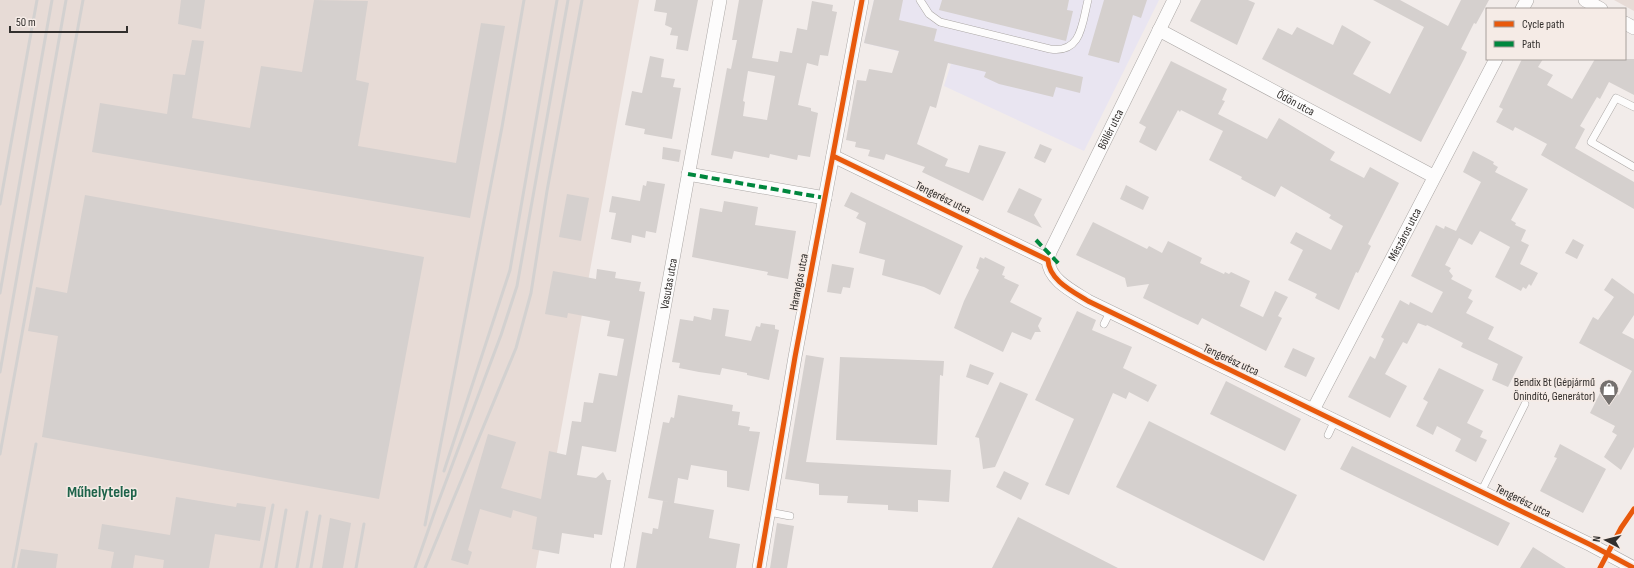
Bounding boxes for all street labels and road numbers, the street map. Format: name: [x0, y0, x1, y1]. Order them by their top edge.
street label: Ödön utca: [1274, 87, 1318, 119]
street label: Böllér utca: [1094, 106, 1127, 152]
street label: Tengerész utca: [913, 178, 974, 218]
street label: Mészáros utca: [1385, 205, 1425, 263]
street label: Harangos utca: [786, 252, 812, 312]
street label: Vasutas utca: [657, 257, 681, 310]
street label: Tengerész utca: [1201, 341, 1262, 380]
street label: Tengerész utca: [1493, 481, 1554, 521]

